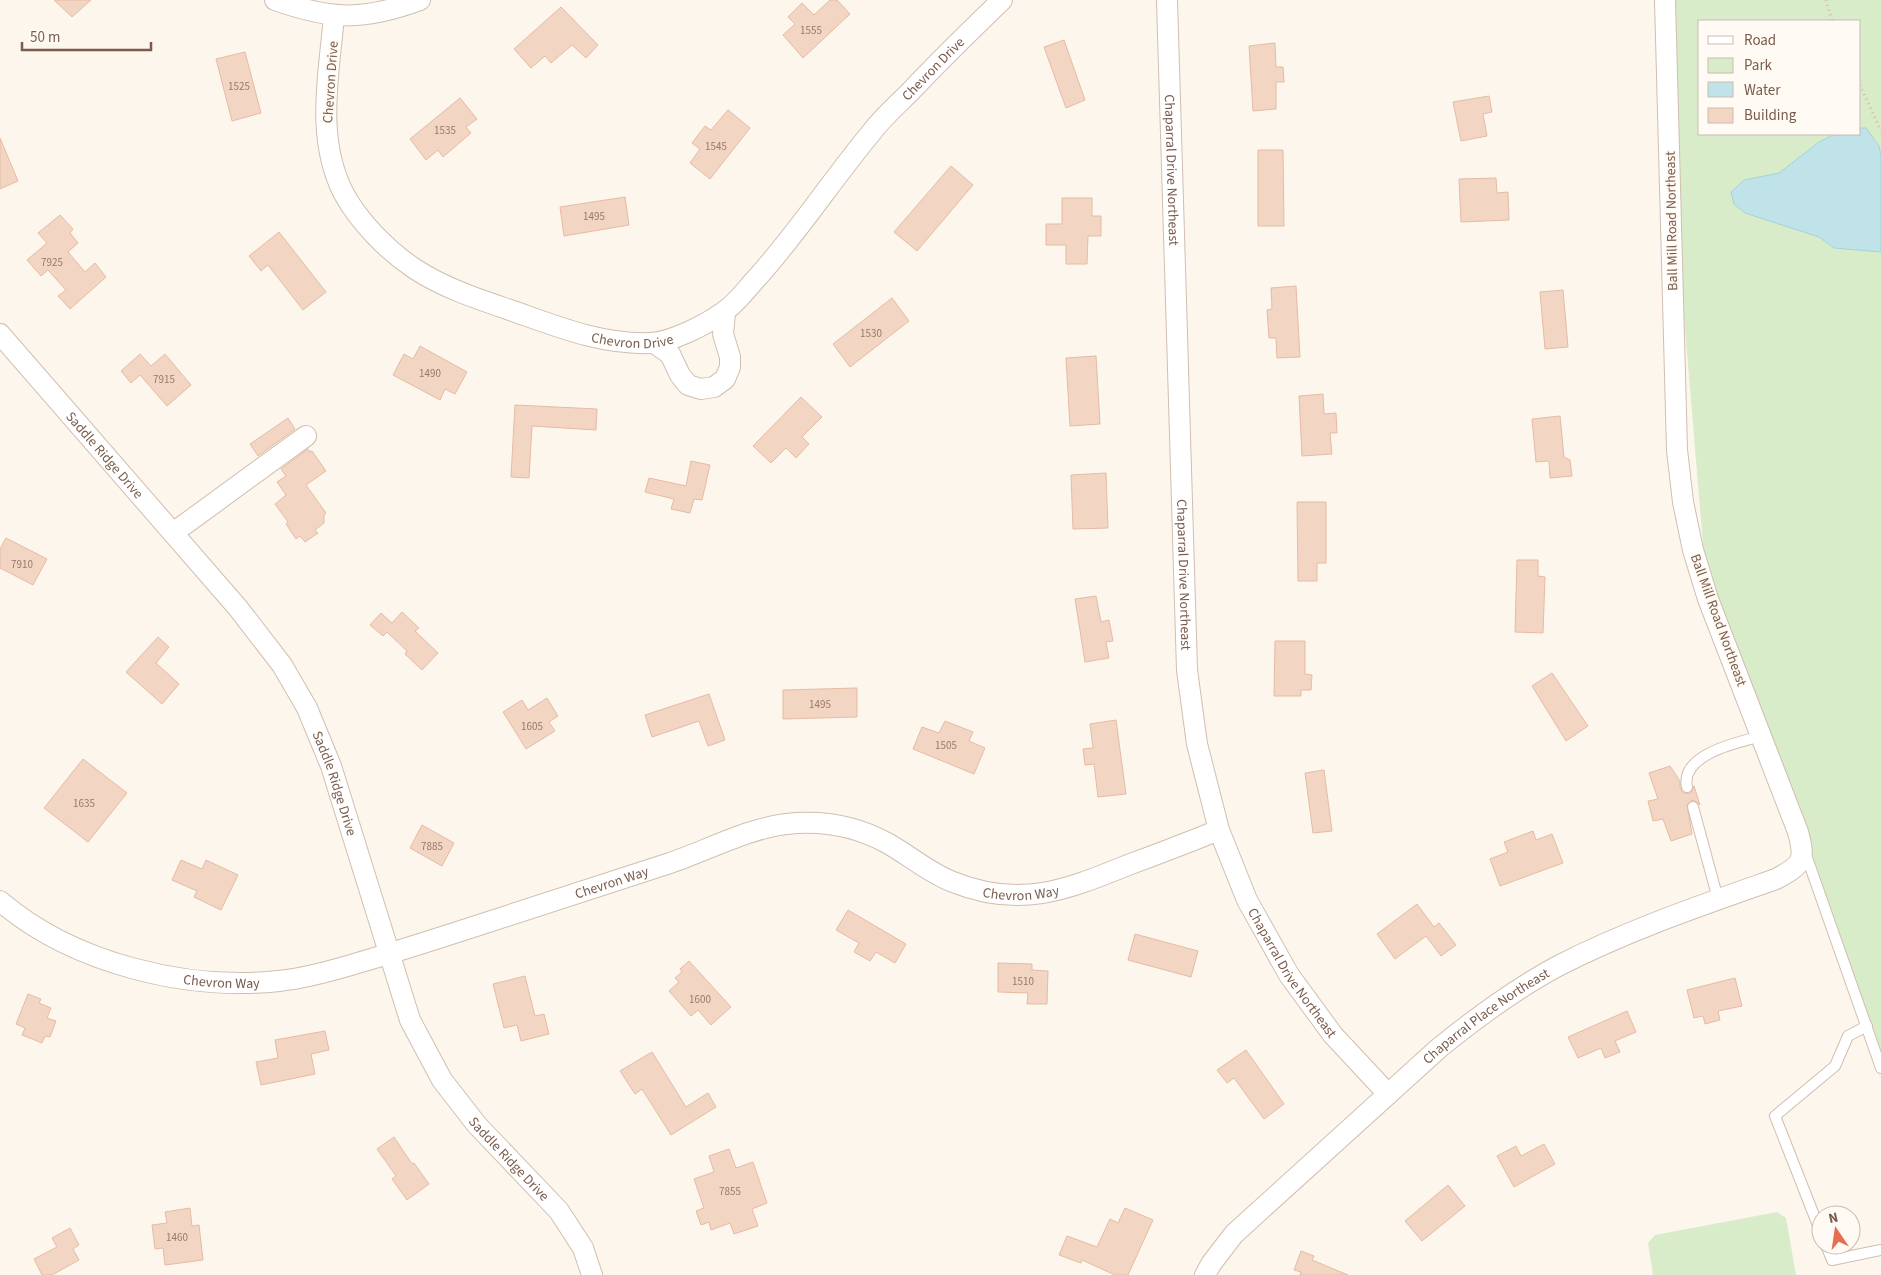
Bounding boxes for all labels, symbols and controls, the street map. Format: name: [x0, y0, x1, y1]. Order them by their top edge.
scale bar: [22, 20, 151, 52]
legend: [1698, 20, 1861, 135]
house number: 1555: [800, 23, 822, 38]
text: 50 m: [30, 27, 60, 48]
text: Road: [1744, 30, 1776, 51]
street label: Chevron Drive: [898, 33, 970, 106]
street label: Chevron Drive: [318, 40, 344, 124]
text: Park: [1744, 55, 1773, 76]
house number: 1525: [228, 79, 250, 94]
text: Water: [1744, 80, 1781, 101]
street label: Chaparral Drive Northeast: [1159, 94, 1183, 246]
text: Building: [1744, 105, 1797, 126]
house number: 1535: [434, 123, 456, 138]
house number: 1545: [705, 139, 727, 154]
street label: Ball Mill Road Northeast: [1661, 151, 1683, 291]
house number: 1495: [583, 209, 605, 224]
house number: 7925: [41, 255, 63, 270]
house number: 1530: [860, 326, 882, 341]
street label: Chevron Drive: [589, 328, 676, 354]
house number: 1490: [419, 366, 441, 381]
house number: 7915: [153, 372, 175, 387]
street label: Saddle Ridge Drive: [61, 407, 148, 503]
street label: Chaparral Drive Northeast: [1171, 499, 1195, 651]
street label: Ball Mill Road Northeast: [1685, 551, 1751, 690]
house number: 7910: [11, 557, 33, 572]
house number: 1495: [809, 697, 831, 712]
house number: 1605: [521, 719, 543, 734]
street label: Saddle Ridge Drive: [307, 728, 361, 838]
house number: 1505: [935, 738, 957, 753]
house number: 1635: [73, 796, 95, 811]
house number: 7885: [421, 839, 443, 854]
street label: Chevron Way: [573, 862, 652, 904]
street label: Chevron Way: [981, 881, 1062, 906]
street label: Chaparral Drive Northeast: [1242, 904, 1341, 1043]
street label: Chaparral Place Northeast: [1419, 964, 1554, 1069]
street label: Chevron Way: [182, 970, 261, 994]
house number: 1510: [1012, 974, 1034, 989]
house number: 1600: [689, 992, 711, 1007]
street label: Saddle Ridge Drive: [463, 1113, 554, 1206]
house number: 7855: [719, 1184, 741, 1199]
north arrow: [1811, 1205, 1861, 1255]
text: N: [1827, 1208, 1840, 1229]
house number: 1460: [166, 1230, 188, 1245]

